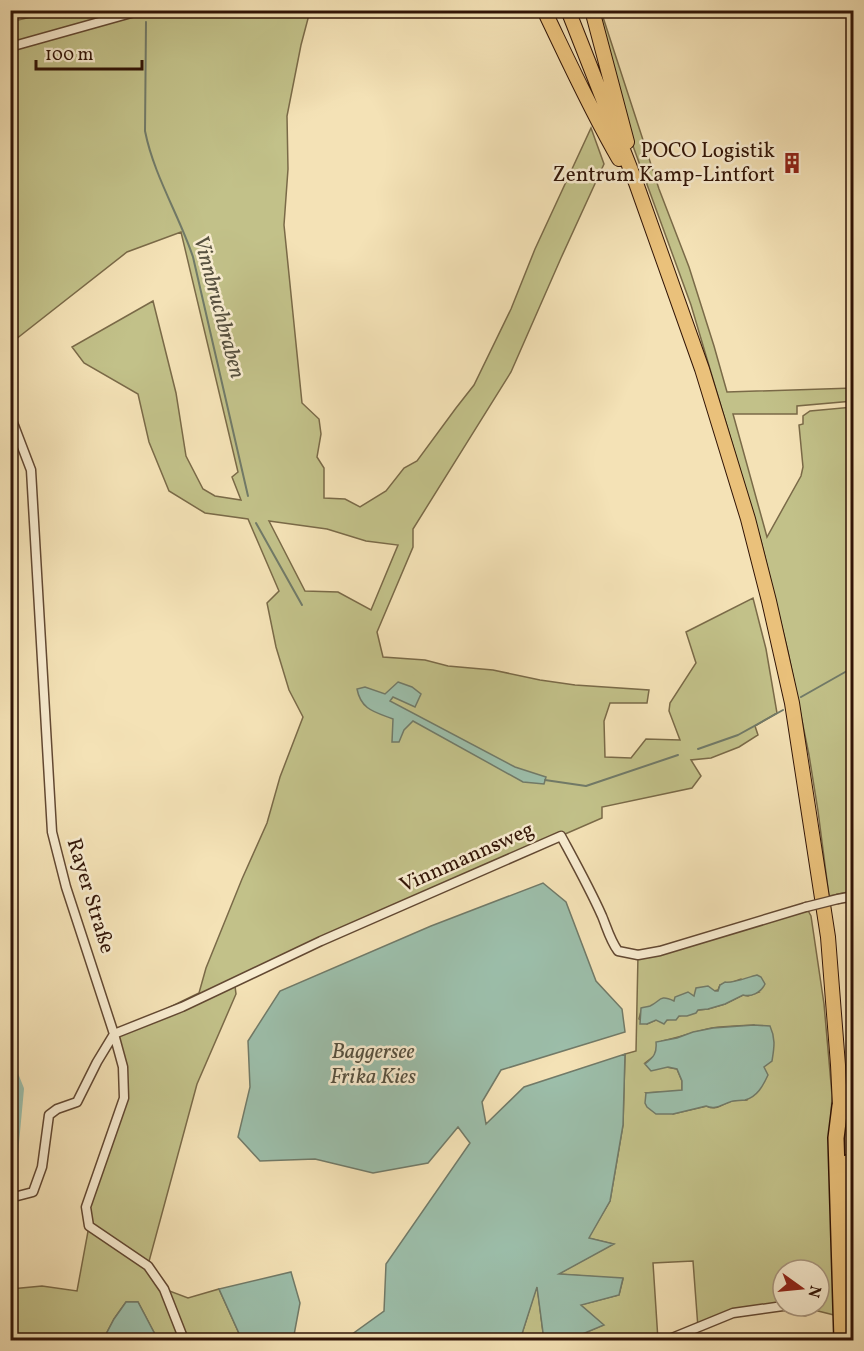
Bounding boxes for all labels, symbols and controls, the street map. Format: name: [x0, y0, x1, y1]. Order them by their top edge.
scale bar: [36, 33, 142, 71]
text: 100 m: [45, 43, 94, 68]
place label: POCO Logistik Zentrum Kamp-Lintfort: [552, 137, 776, 190]
building icon: POCO Logistik Zentrum Kamp-Lintfort: [780, 151, 804, 175]
water label: Vinnbruchbraben: [184, 232, 252, 382]
street label: Vinnmannsweg: [395, 815, 539, 901]
street label: Rayer Straße: [59, 835, 121, 957]
water label: Baggersee Frika Kies: [330, 1037, 416, 1093]
north arrow: [771, 1258, 831, 1318]
text: N: [801, 1283, 826, 1300]

